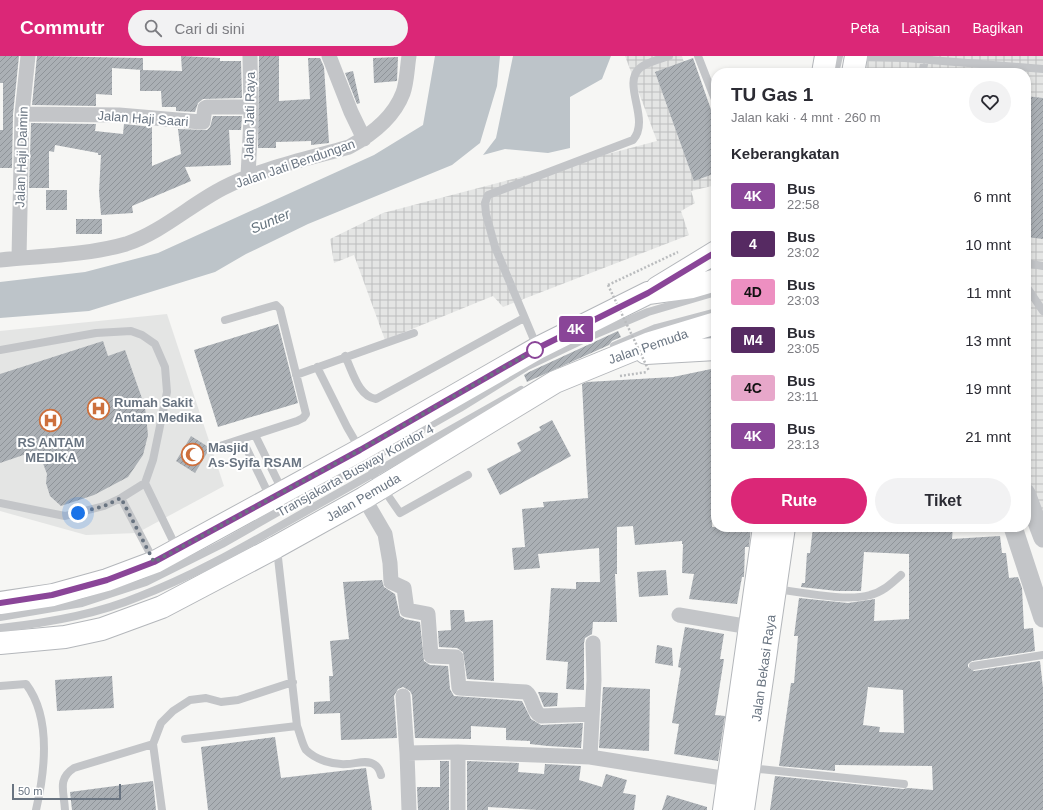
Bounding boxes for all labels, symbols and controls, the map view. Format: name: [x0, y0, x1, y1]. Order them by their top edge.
search box: [128, 10, 408, 46]
text: Commutr: [20, 17, 104, 38]
icon: search: [142, 17, 164, 39]
text: Cari di sini: [174, 20, 244, 37]
text: Peta: [851, 20, 879, 36]
text: Lapisan: [901, 20, 950, 36]
text: Bagikan: [972, 20, 1023, 36]
street label: Jalan Jati Raya: [241, 71, 258, 161]
button: heart: [969, 81, 1011, 123]
text: TU Gas 1: [731, 84, 813, 105]
street label: Jalan Haji Daimin: [12, 106, 31, 208]
street label: Jalan Haji Saari: [97, 108, 189, 129]
text: Jalan kaki · 4 mnt · 260 m: [731, 110, 881, 125]
street label: Jalan Jati Bendungan: [234, 136, 357, 191]
text: Keberangkatan: [731, 145, 839, 162]
text: Bus: [787, 180, 815, 197]
text: 4K: [744, 188, 762, 204]
text: 6 mnt: [973, 188, 1011, 205]
text: 22:58: [787, 197, 820, 212]
water label: Sunter: [248, 205, 293, 236]
text: Bus: [787, 228, 815, 245]
text: 4: [749, 236, 757, 252]
text: 10 mnt: [965, 236, 1011, 253]
text: 23:02: [787, 245, 820, 260]
text: Bus: [787, 276, 815, 293]
text: 4D: [744, 284, 762, 300]
text: 11 mnt: [966, 284, 1011, 301]
text: 23:03: [787, 293, 820, 308]
line badge: 4K: [558, 316, 594, 342]
text: 4K: [567, 321, 585, 337]
text: Bus: [787, 324, 815, 341]
street label: Jalan Pemuda: [606, 326, 691, 367]
text: M4: [743, 332, 763, 348]
text: 13 mnt: [965, 332, 1011, 349]
unlabelled marker: [526, 341, 544, 359]
text: 23:05: [787, 341, 820, 356]
text: Bus: [787, 372, 815, 389]
text: 4C: [744, 380, 762, 396]
text: 19 mnt: [965, 380, 1011, 397]
text: 23:11: [787, 389, 819, 404]
place label: Rumah Sakit Antam Medika: [114, 395, 203, 425]
hospital icon: Rumah Sakit Antam Medika: [86, 396, 112, 422]
hospital icon: RS ANTAM MEDIKA: [38, 407, 64, 433]
text: Bus: [787, 420, 815, 437]
street label: Transjakarta Busway Koridor 4: [274, 421, 436, 520]
text: 4K: [744, 428, 762, 444]
text: 21 mnt: [965, 428, 1011, 445]
place label: RS ANTAM MEDIKA: [17, 435, 85, 465]
text: 23:13: [787, 437, 820, 452]
place label: Masjid As-Syifa RSAM: [208, 440, 302, 470]
mosque icon: Masjid As-Syifa RSAM: [180, 441, 206, 467]
street label: Jalan Pemuda: [324, 470, 404, 525]
button: Rute: [731, 478, 867, 524]
button: Tiket: [875, 478, 1011, 524]
your location: [68, 503, 88, 523]
street label: Jalan Bekasi Raya: [749, 613, 779, 722]
scale bar: [12, 782, 121, 801]
text: 50 m: [18, 785, 42, 797]

